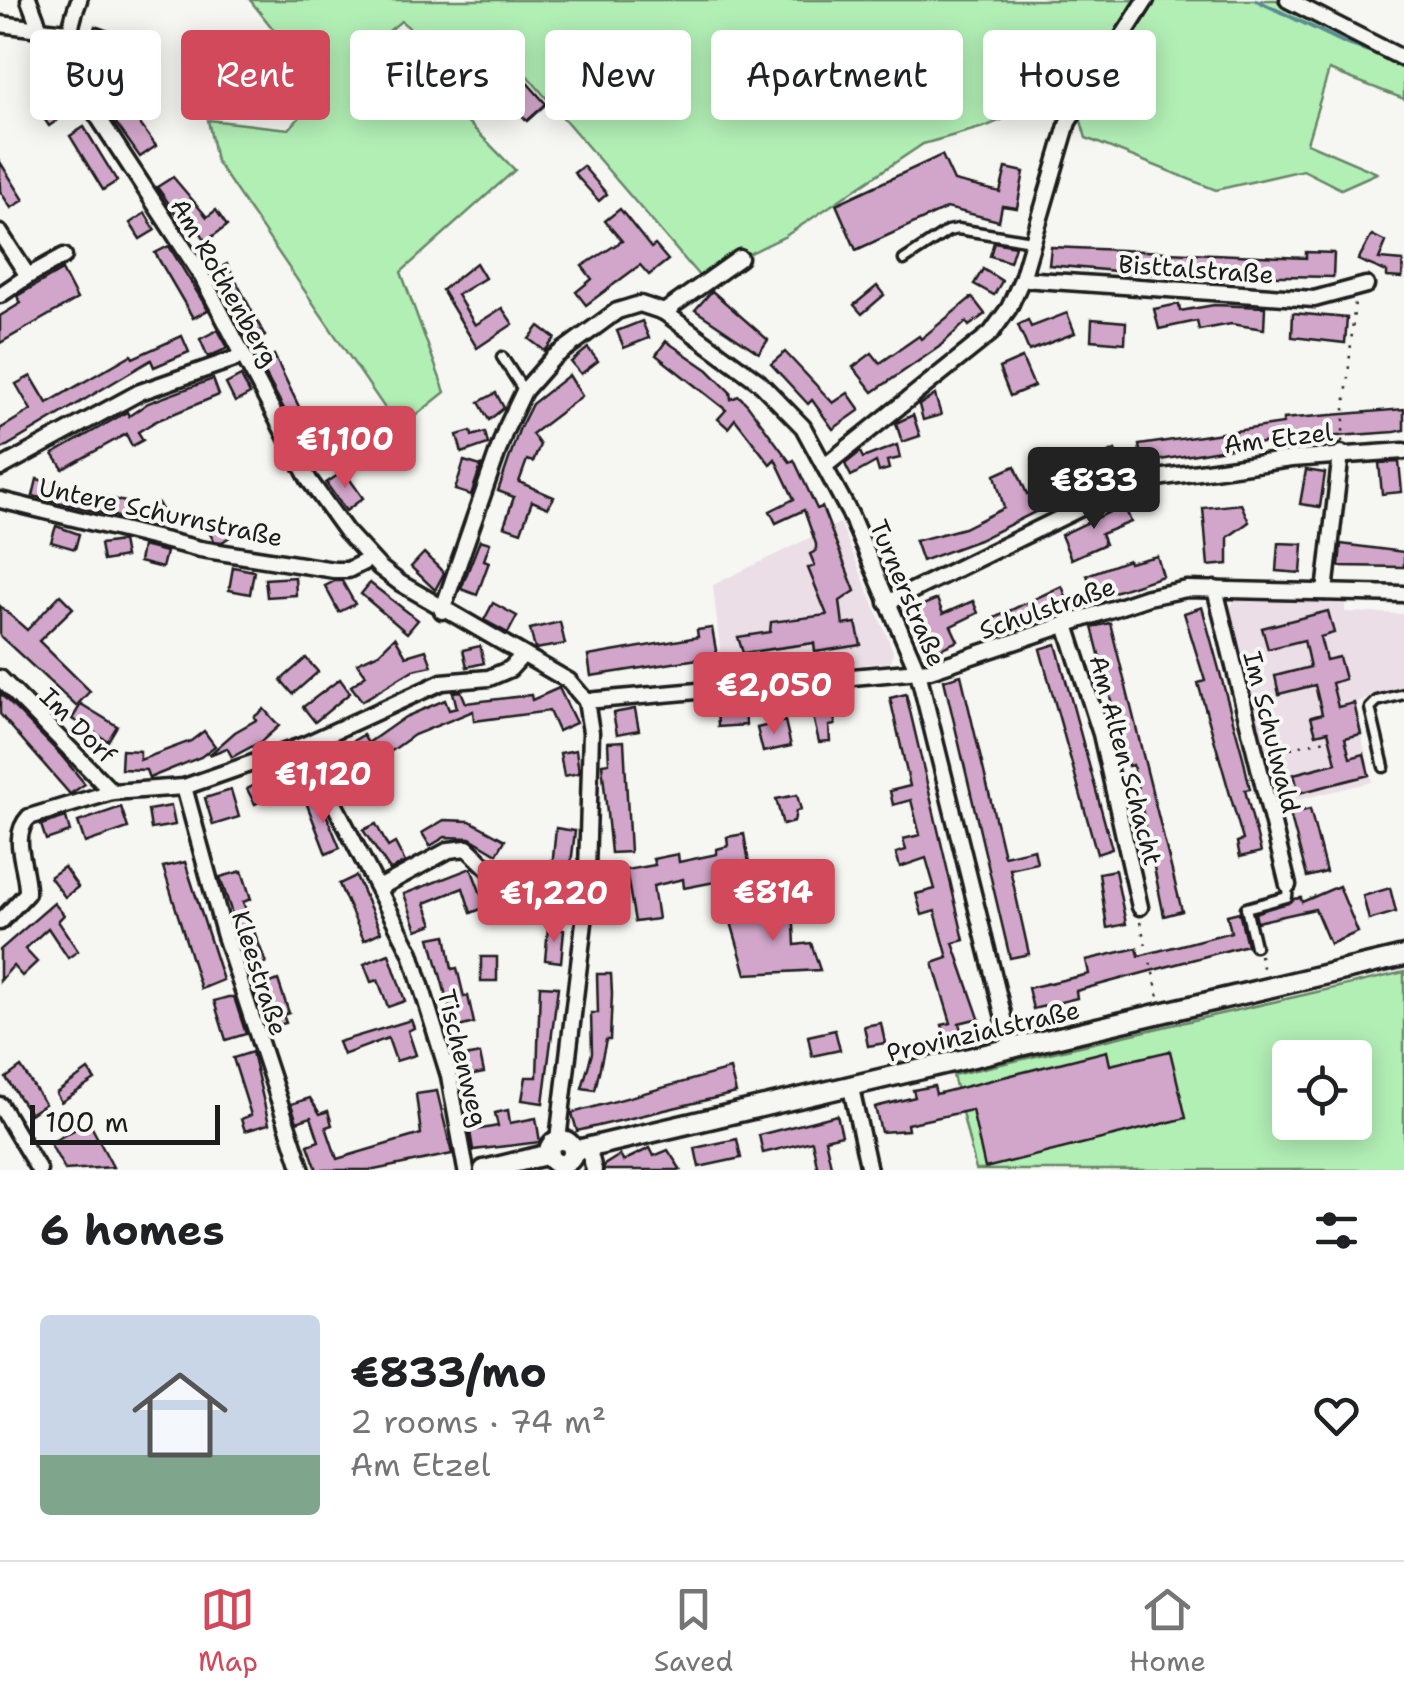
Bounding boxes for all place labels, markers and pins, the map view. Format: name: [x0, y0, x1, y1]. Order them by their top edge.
pin: €1,100: [264, 406, 426, 491]
pin: €833: [1035, 447, 1153, 532]
pin: €2,050: [693, 652, 855, 737]
pin: €1,120: [242, 741, 404, 826]
pin: €814: [714, 859, 832, 944]
pin: €1,220: [473, 860, 635, 945]

